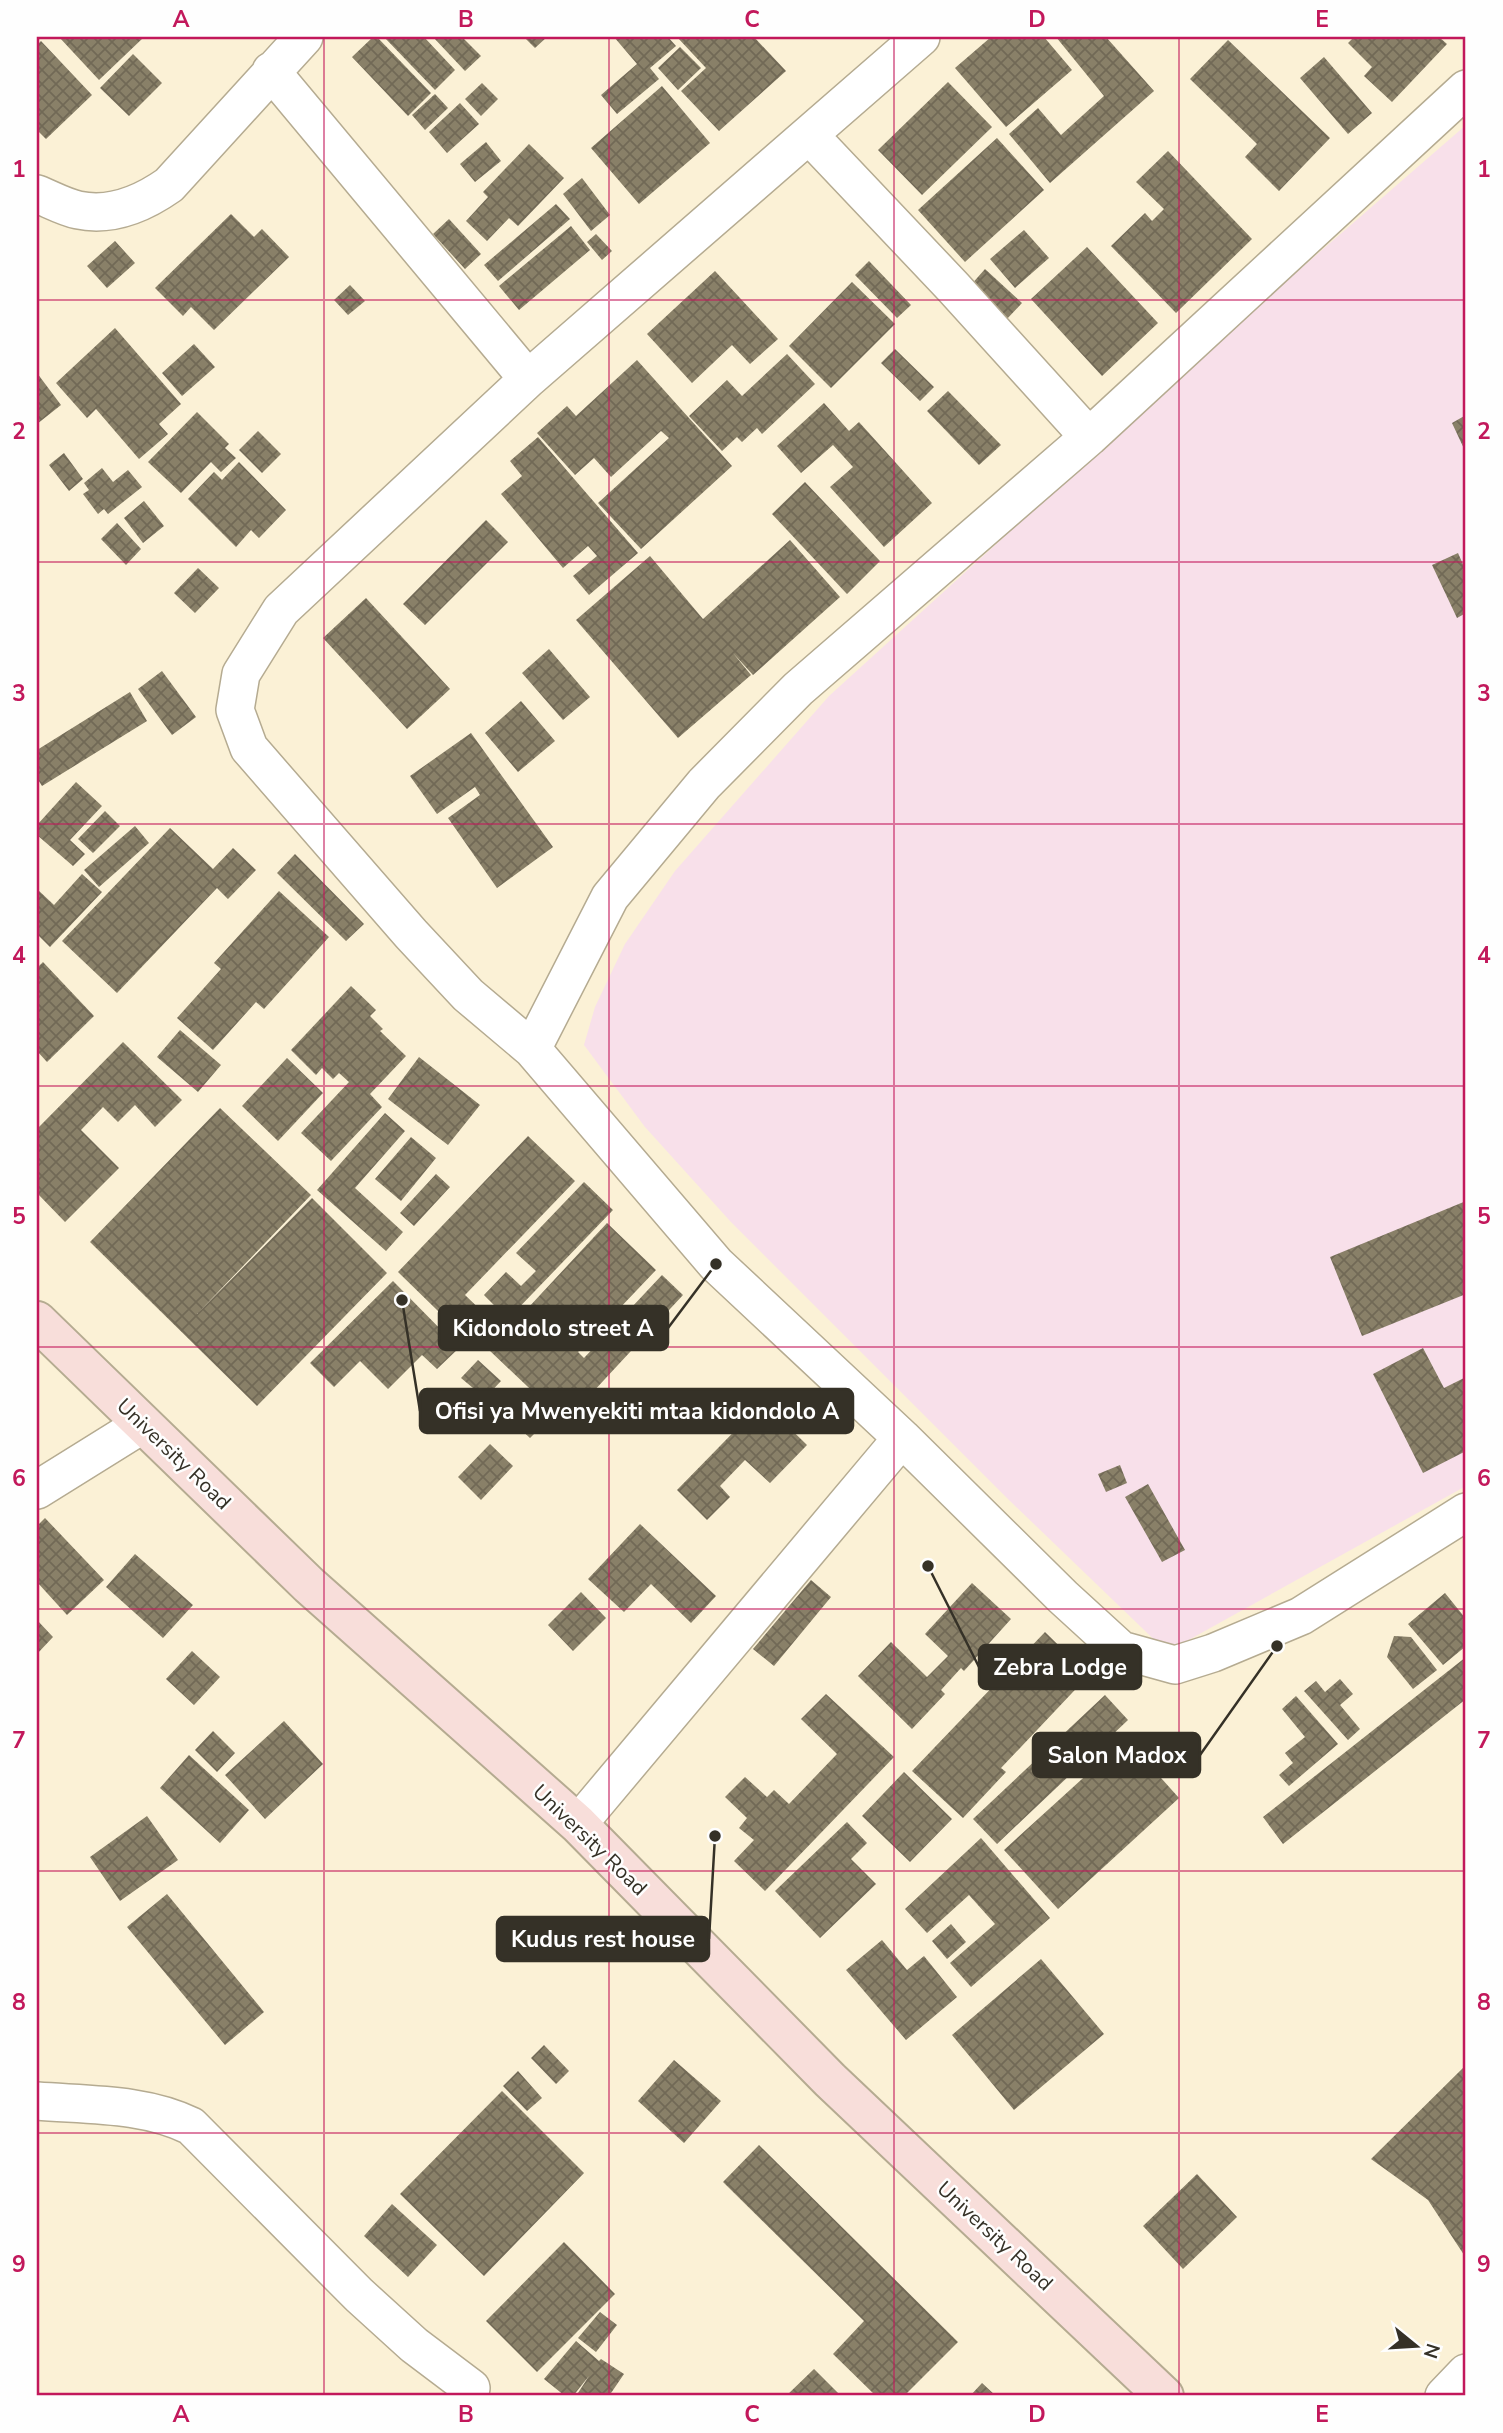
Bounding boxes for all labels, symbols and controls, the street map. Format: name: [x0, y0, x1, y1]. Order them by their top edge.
text: A: [172, 4, 190, 35]
text: B: [458, 4, 474, 35]
text: C: [744, 4, 760, 35]
text: D: [1028, 4, 1046, 35]
text: E: [1315, 4, 1329, 35]
text: 1: [12, 154, 26, 185]
text: 1: [1477, 154, 1491, 185]
text: 2: [12, 416, 26, 447]
text: 2: [1477, 416, 1491, 447]
text: 3: [12, 678, 26, 709]
text: 3: [1477, 678, 1491, 709]
text: 4: [12, 940, 26, 971]
text: 4: [1477, 940, 1491, 971]
text: 5: [12, 1201, 26, 1232]
text: 5: [1477, 1201, 1491, 1232]
callout: Kidondolo street A: [439, 1306, 668, 1350]
text: Kidondolo street A: [452, 1313, 654, 1344]
callout: Ofisi ya Mwenyekiti mtaa kidondolo A: [420, 1389, 853, 1433]
street label: University Road: [111, 1392, 237, 1516]
text: Ofisi ya Mwenyekiti mtaa kidondolo A: [435, 1396, 840, 1427]
text: 6: [12, 1463, 26, 1494]
text: 6: [1477, 1463, 1491, 1494]
callout: Zebra Lodge: [979, 1645, 1141, 1689]
text: Zebra Lodge: [993, 1652, 1127, 1683]
text: 7: [12, 1725, 26, 1756]
text: 7: [1477, 1725, 1491, 1756]
callout: Salon Madox: [1033, 1733, 1200, 1777]
text: Salon Madox: [1047, 1740, 1187, 1771]
street label: University Road: [527, 1778, 653, 1902]
callout: Kudus rest house: [497, 1917, 709, 1961]
text: Kudus rest house: [511, 1924, 695, 1955]
text: 8: [12, 1987, 26, 2018]
text: 8: [1477, 1987, 1491, 2018]
street label: University Road: [931, 2175, 1059, 2297]
text: 9: [12, 2249, 26, 2280]
text: 9: [1477, 2249, 1491, 2280]
north arrow: [1380, 2310, 1450, 2380]
text: N: [1417, 2340, 1446, 2362]
text: A: [172, 2399, 190, 2430]
text: B: [458, 2399, 474, 2430]
text: C: [744, 2399, 760, 2430]
text: D: [1028, 2399, 1046, 2430]
text: E: [1315, 2399, 1329, 2430]

